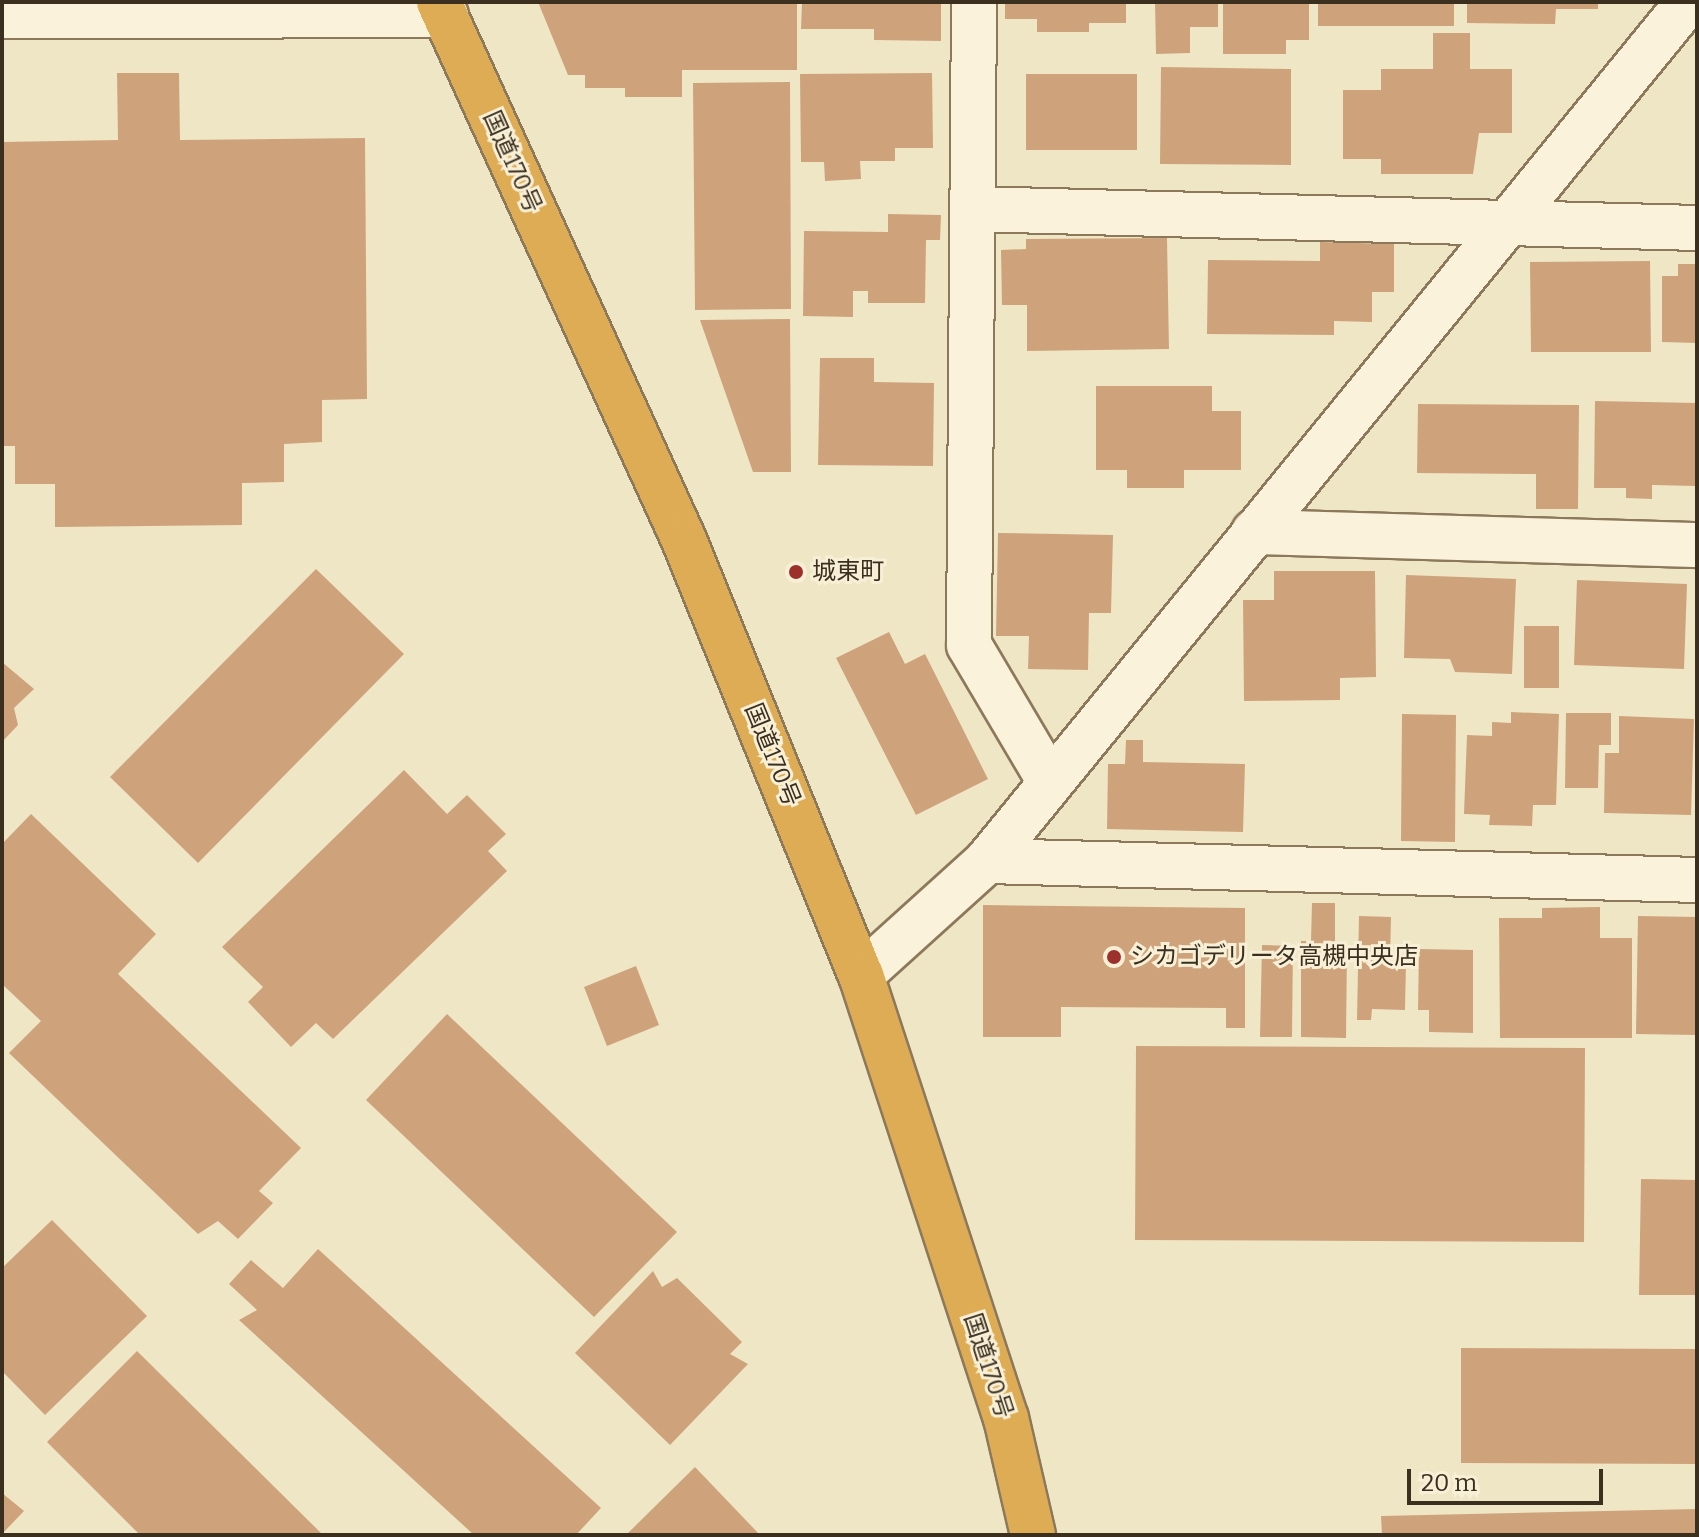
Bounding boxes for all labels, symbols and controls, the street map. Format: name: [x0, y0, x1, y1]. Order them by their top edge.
street label: 国道170号: [477, 107, 547, 217]
place label: 城東町: [812, 558, 884, 586]
marker: 城東町: [787, 563, 805, 581]
street label: 国道170号: [738, 699, 806, 811]
place label: シカゴデリータ高槻中央店: [1130, 943, 1418, 971]
marker: シカゴデリータ高槻中央店: [1105, 948, 1123, 966]
street label: 国道170号: [958, 1310, 1018, 1422]
scale bar: [1411, 1453, 1607, 1503]
text: 20 m: [1421, 1469, 1477, 1497]

